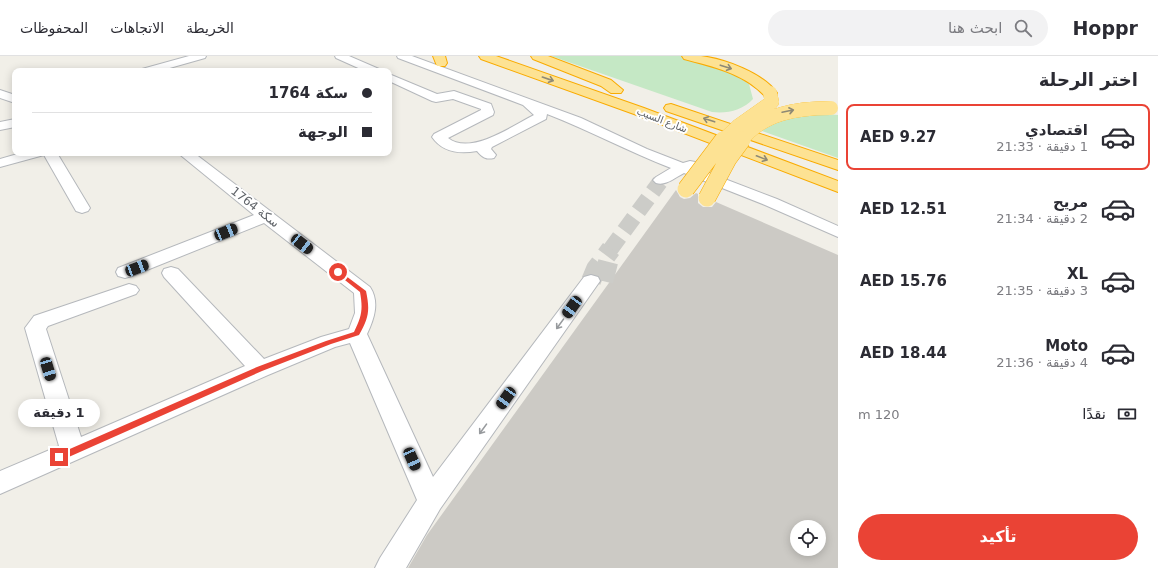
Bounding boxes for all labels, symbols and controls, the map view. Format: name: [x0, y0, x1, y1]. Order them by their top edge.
search box: [768, 10, 1048, 46]
icon: search: [1012, 17, 1034, 39]
text: Hoppr: [1072, 17, 1138, 39]
text: ابحث هنا: [948, 19, 1002, 37]
text: المحفوظات: [20, 20, 88, 36]
text: الاتجاهات: [110, 20, 164, 36]
text: الخريطة: [186, 20, 234, 36]
one-way arrow: [719, 64, 732, 71]
text: اختر الرحلة: [1039, 69, 1138, 90]
one-way arrow: [542, 75, 554, 83]
text: سكة 1764: [268, 84, 348, 102]
street label: شارع السيب: [635, 105, 689, 136]
one-way arrow: [782, 107, 795, 115]
one-way arrow: [702, 116, 715, 123]
icon: car: [1100, 119, 1136, 155]
text: اقتصادي: [1025, 121, 1088, 139]
text: الوجهة: [298, 123, 348, 141]
text: AED 9.27: [860, 128, 937, 146]
text: 1 دقيقة · 21:33: [996, 139, 1088, 154]
one-way arrow: [756, 154, 768, 162]
street label: سكة 1764: [228, 184, 282, 230]
icon: car: [1100, 191, 1136, 227]
text: مريح: [1053, 193, 1088, 211]
text: AED 12.51: [860, 200, 947, 218]
text: 2 دقيقة · 21:34: [996, 211, 1088, 226]
car: [213, 222, 239, 242]
car: [289, 232, 315, 256]
car: [124, 258, 150, 278]
route start: [329, 263, 347, 281]
icon: car: [1100, 263, 1136, 299]
text: XL: [1067, 265, 1088, 283]
text: AED 15.76: [860, 272, 947, 290]
text: 3 دقيقة · 21:35: [996, 283, 1088, 298]
car: [560, 294, 584, 320]
one-way arrow: [555, 318, 564, 329]
icon: car: [1100, 335, 1136, 371]
text: Moto: [1045, 337, 1088, 355]
text: AED 18.44: [860, 344, 947, 362]
text: 4 دقيقة · 21:36: [996, 355, 1088, 370]
car: [39, 356, 57, 382]
car: [494, 385, 518, 411]
callout: 1 دقيقة: [18, 399, 100, 427]
icon: cash: [1116, 403, 1138, 425]
text: 1 دقيقة: [33, 405, 85, 420]
text: نقدًا: [1082, 405, 1106, 423]
text: 120 m: [858, 407, 900, 422]
one-way arrow: [479, 424, 487, 435]
car: [402, 446, 422, 472]
route end: [50, 448, 68, 466]
button: تأكيد: [858, 514, 1138, 560]
map controls: [790, 520, 826, 556]
button: locate: [790, 520, 826, 556]

